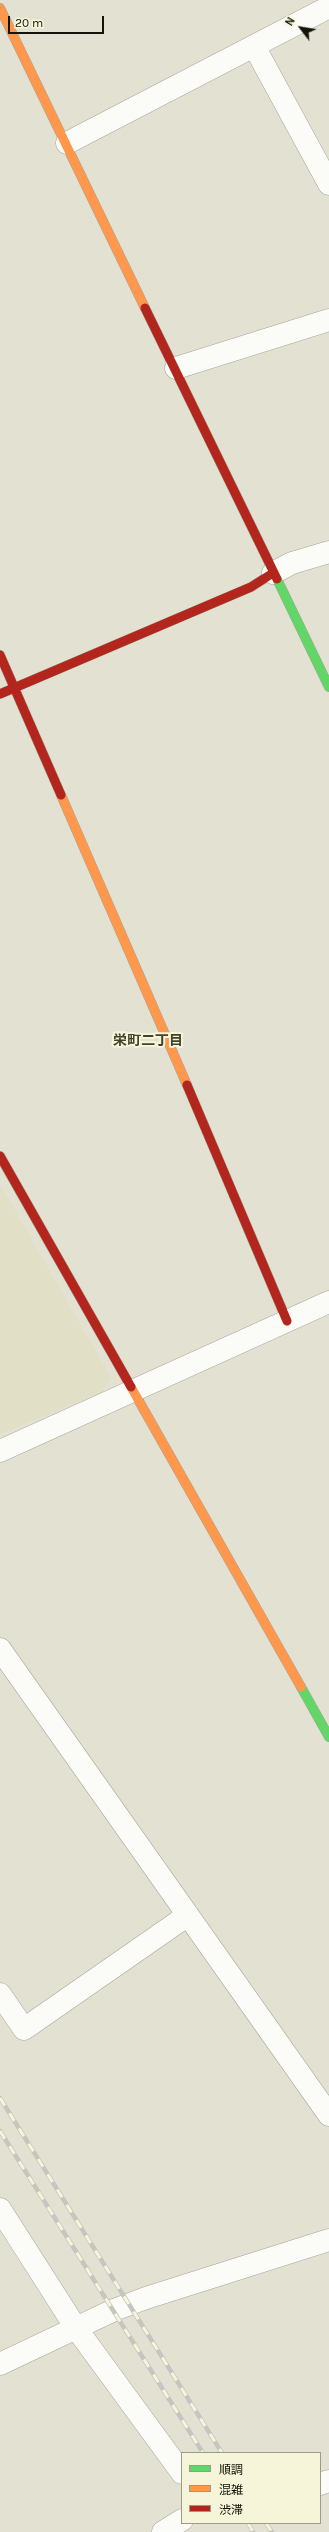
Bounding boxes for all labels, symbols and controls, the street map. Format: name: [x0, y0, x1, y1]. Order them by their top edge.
scale bar: [10, 8, 106, 34]
north arrow: [281, 8, 321, 48]
text: N: [283, 15, 298, 28]
text: 20 m: [15, 16, 43, 30]
district label: 栄町二丁目: [113, 1033, 183, 1049]
legend: [181, 2452, 321, 2524]
text: 順調: [219, 2463, 243, 2477]
text: 混雑: [219, 2483, 243, 2497]
text: 渋滞: [219, 2503, 243, 2517]

